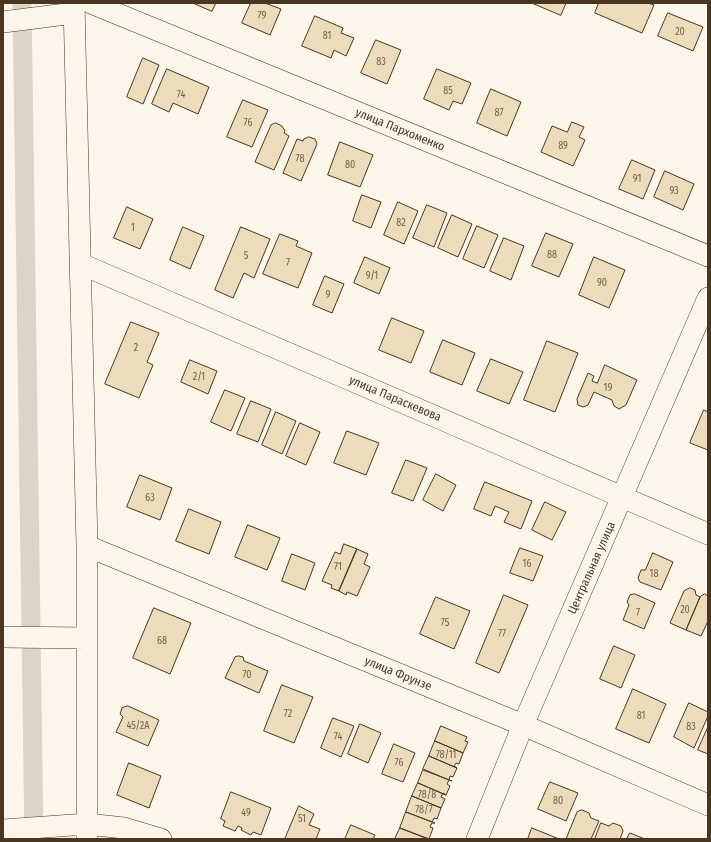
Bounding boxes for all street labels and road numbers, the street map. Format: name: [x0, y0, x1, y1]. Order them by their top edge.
street label: улица Пархоменко: [353, 105, 447, 155]
street label: улица Параскевова: [347, 373, 443, 425]
street label: Центральная улица: [565, 520, 619, 616]
street label: улица Фрунзе: [362, 654, 434, 694]

